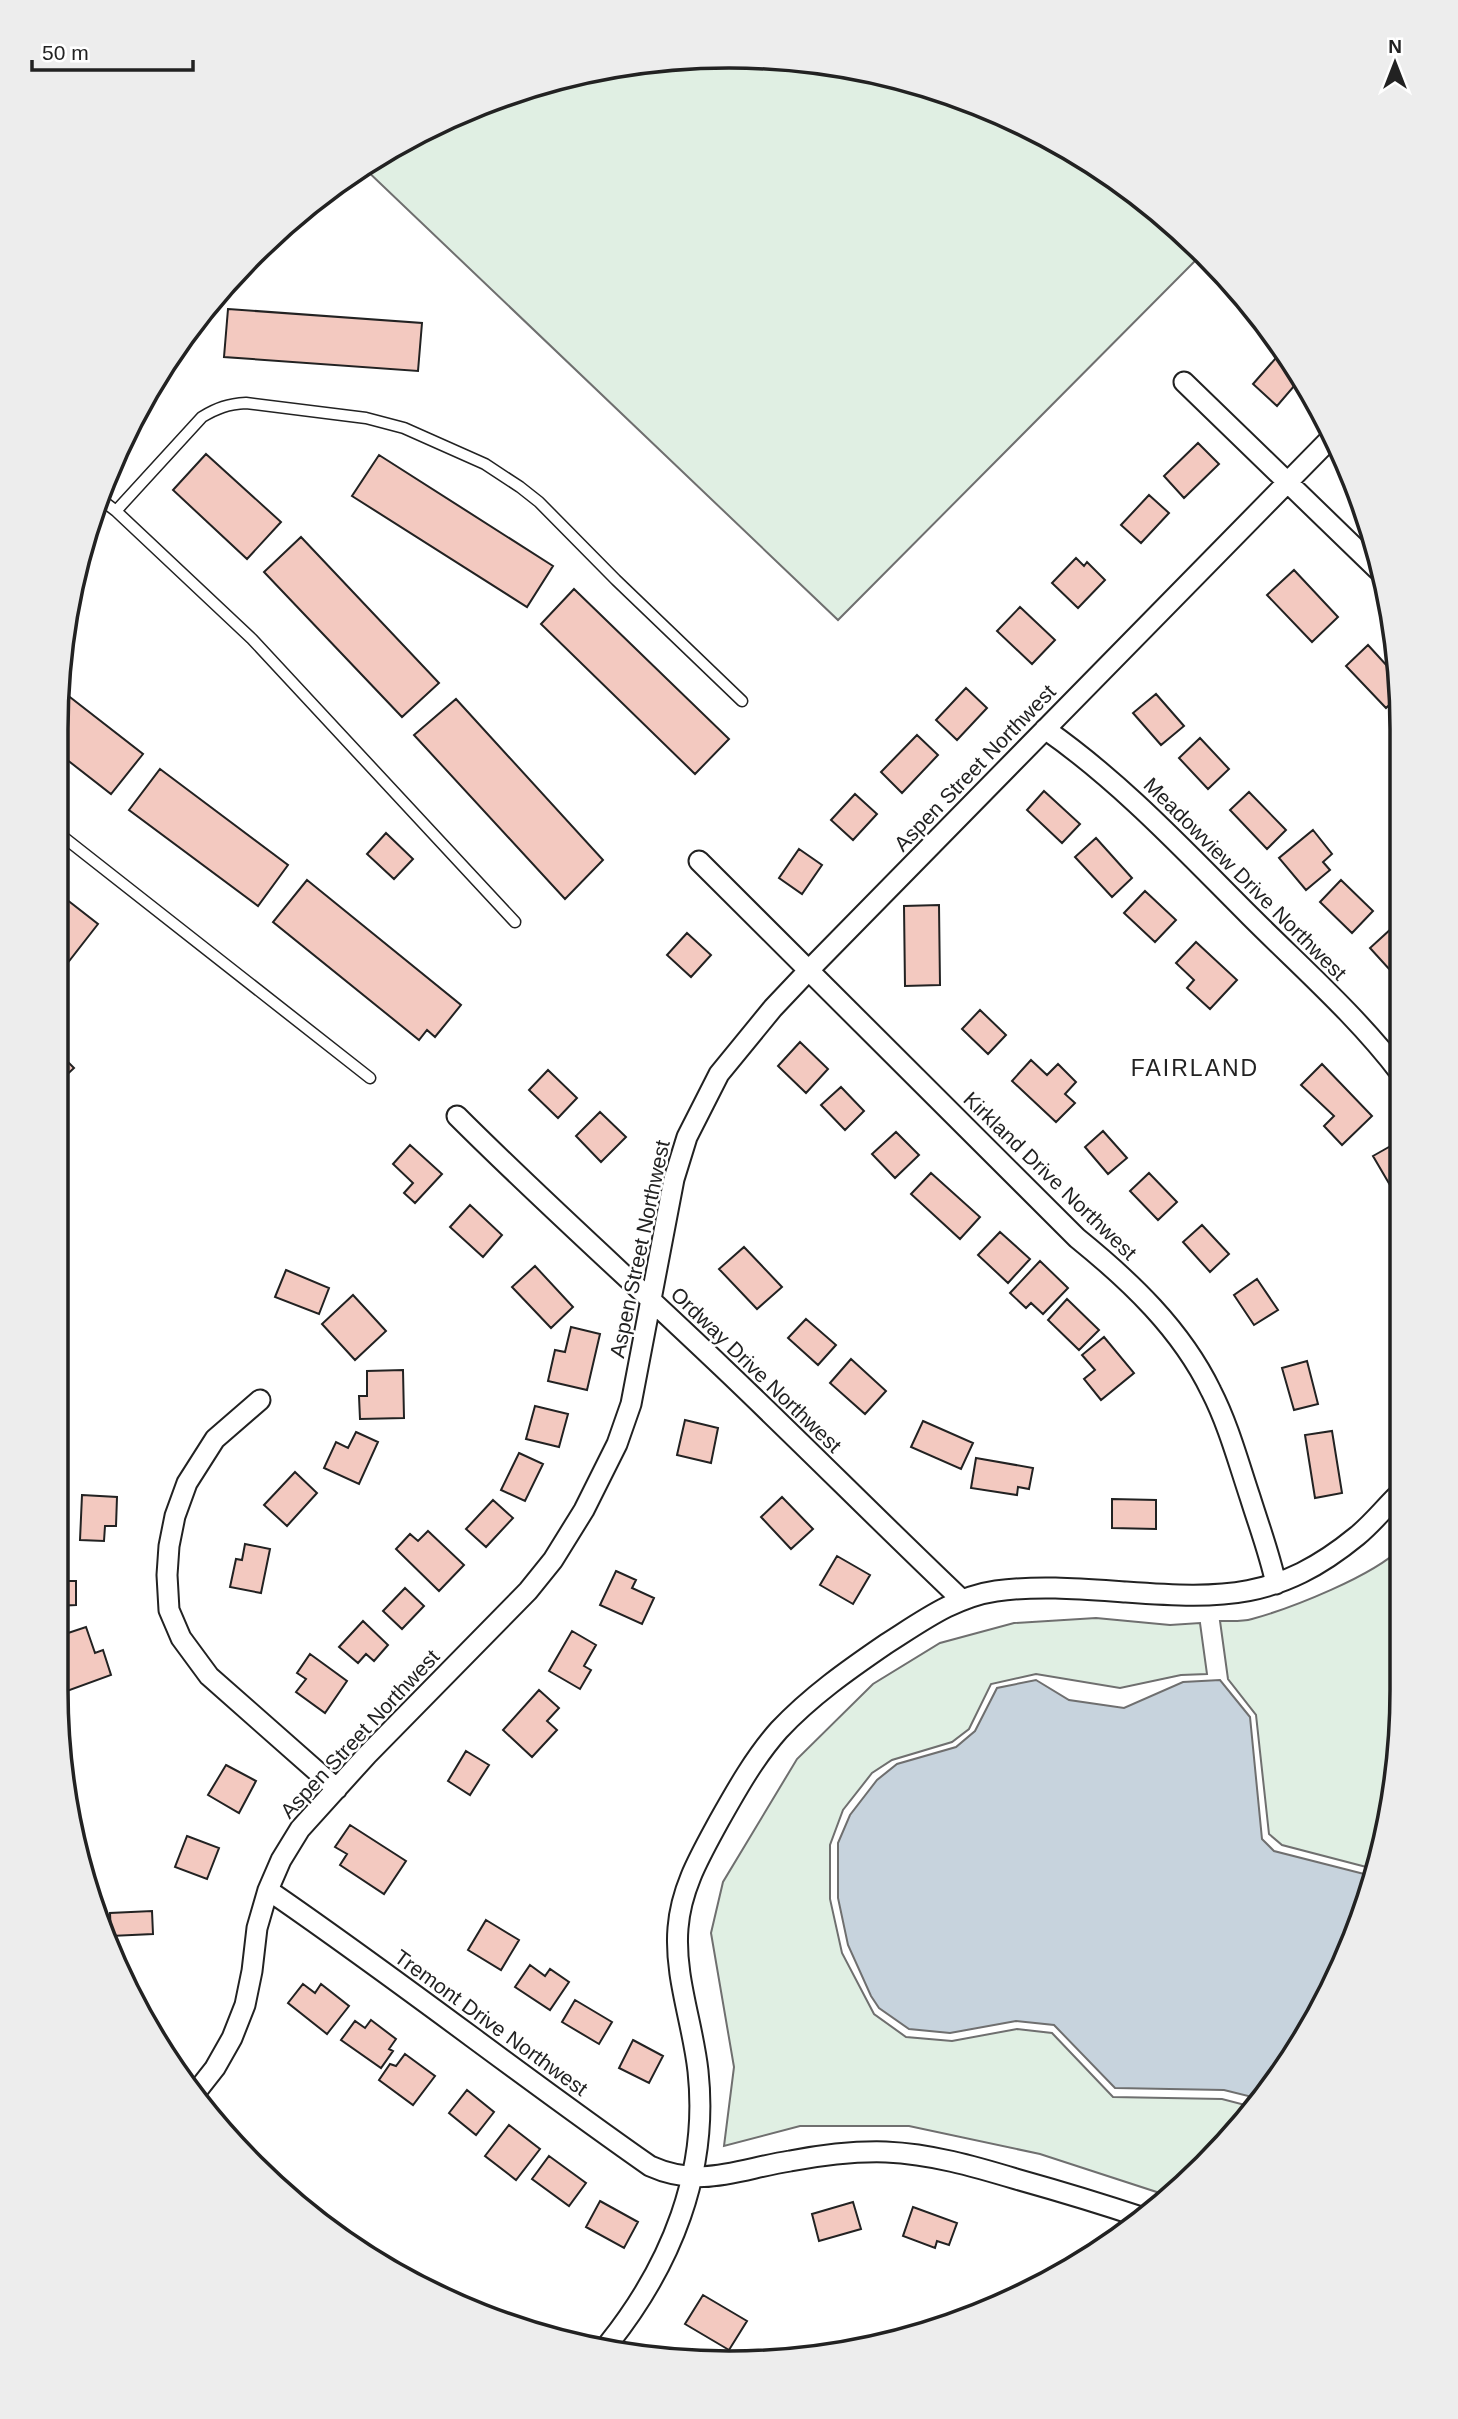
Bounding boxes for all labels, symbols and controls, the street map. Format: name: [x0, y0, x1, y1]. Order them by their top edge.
scale bar: [32, 28, 192, 72]
north arrow: [1360, 28, 1430, 98]
text: N: [1388, 36, 1402, 57]
text: 50 m: [42, 41, 89, 64]
street label: Aspen Street Northwest: [889, 680, 1060, 855]
street label: Meadowview Drive Northwest: [1139, 773, 1351, 985]
district label: FAIRLAND: [1131, 1055, 1259, 1081]
street label: Kirkland Drive Northwest: [959, 1087, 1142, 1264]
street label: Aspen Street Northwest: [605, 1138, 674, 1360]
street label: Ordway Drive Northwest: [667, 1282, 846, 1457]
street label: Aspen Street Northwest: [276, 1645, 444, 1823]
street label: Tremont Drive Northwest: [390, 1945, 592, 2100]

